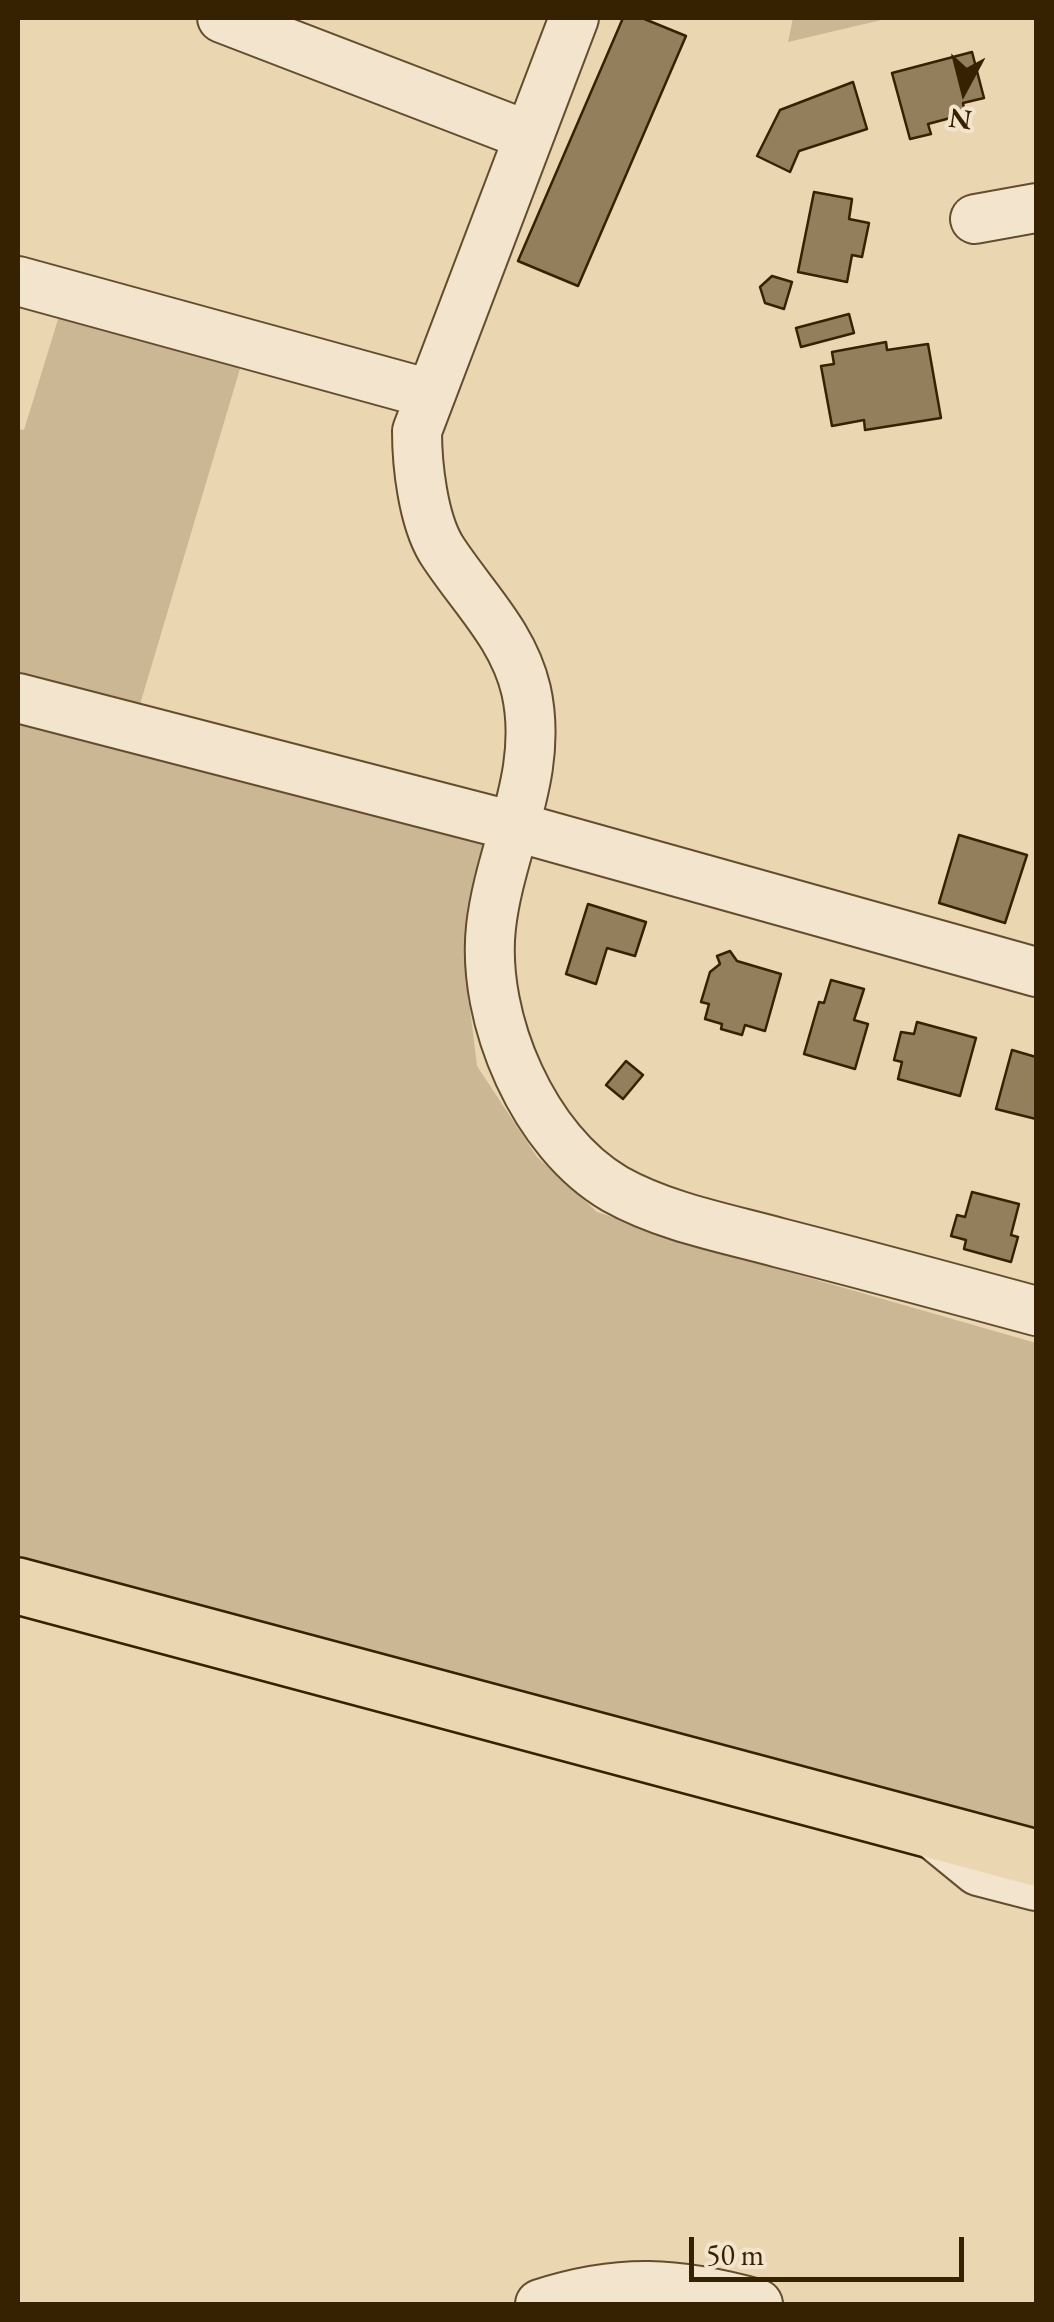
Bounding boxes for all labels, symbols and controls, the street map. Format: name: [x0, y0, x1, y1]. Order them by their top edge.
north arrow: [914, 40, 1014, 140]
text: N: [947, 101, 974, 139]
scale bar: [694, 2217, 969, 2279]
text: 50 m: [706, 2235, 764, 2274]

